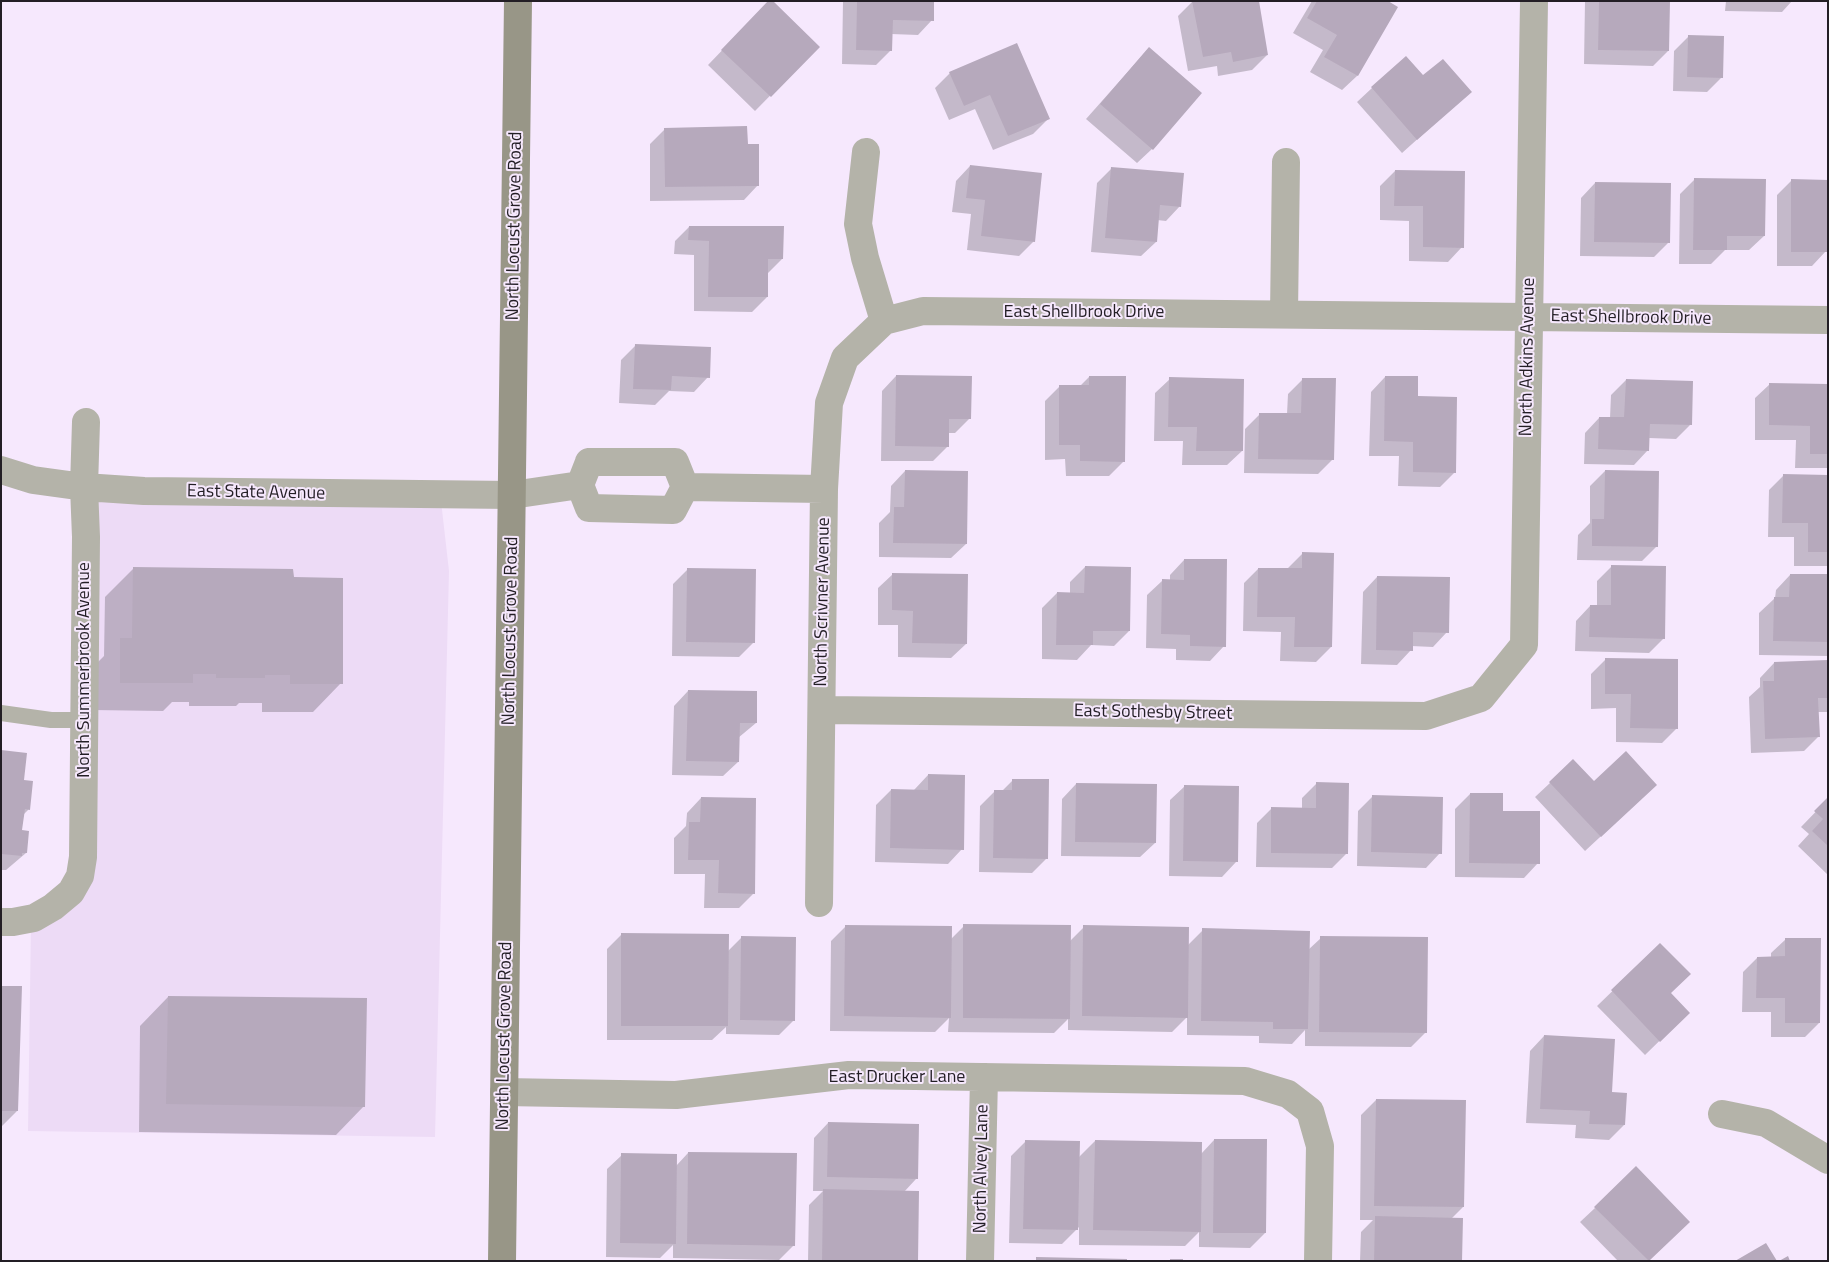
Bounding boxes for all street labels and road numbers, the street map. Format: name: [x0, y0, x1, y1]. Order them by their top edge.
street label: North Locust Grove Road: [503, 131, 527, 321]
street label: North Adkins Avenue: [1516, 277, 1540, 437]
street label: East Shellbrook Drive: [1004, 302, 1164, 324]
street label: East Shellbrook Drive: [1550, 306, 1712, 330]
street label: East State Avenue: [187, 481, 325, 505]
street label: North Scrivner Avenue: [811, 517, 835, 687]
street label: North Locust Grove Road: [499, 536, 523, 726]
street label: North Summerbrook Avenue: [74, 562, 96, 778]
street label: East Sothesby Street: [1074, 701, 1232, 725]
street label: North Locust Grove Road: [493, 941, 517, 1131]
street label: East Drucker Lane: [829, 1067, 965, 1089]
street label: North Alvey Lane: [970, 1104, 994, 1234]

